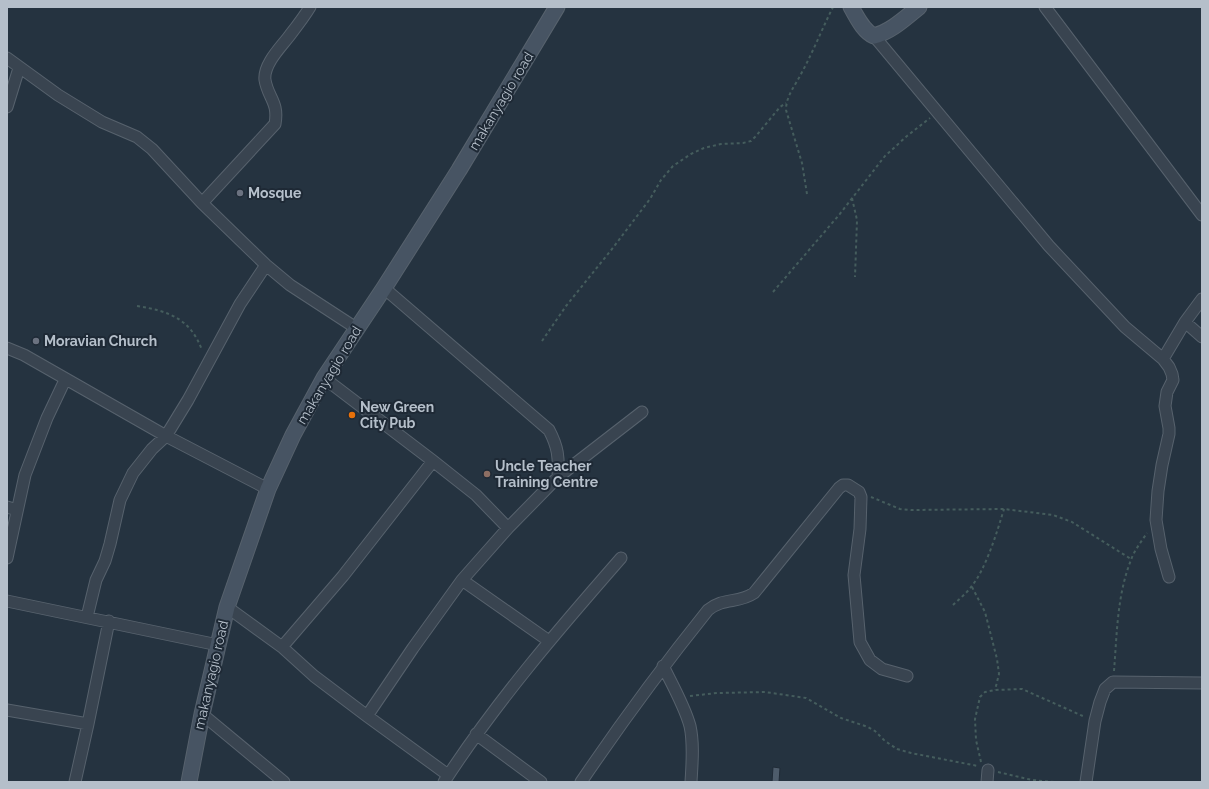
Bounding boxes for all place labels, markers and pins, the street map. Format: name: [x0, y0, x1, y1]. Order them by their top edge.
place label: Mosque: [248, 185, 302, 201]
marker: Mosque: [235, 188, 245, 198]
place label: Moravian Church: [44, 333, 157, 349]
marker: Moravian Church: [31, 336, 41, 346]
place label: New Green City Pub: [360, 399, 434, 431]
marker: New Green City Pub: [347, 410, 357, 420]
place label: Uncle Teacher Training Centre: [495, 458, 599, 490]
marker: Uncle Teacher Training Centre: [482, 469, 492, 479]

